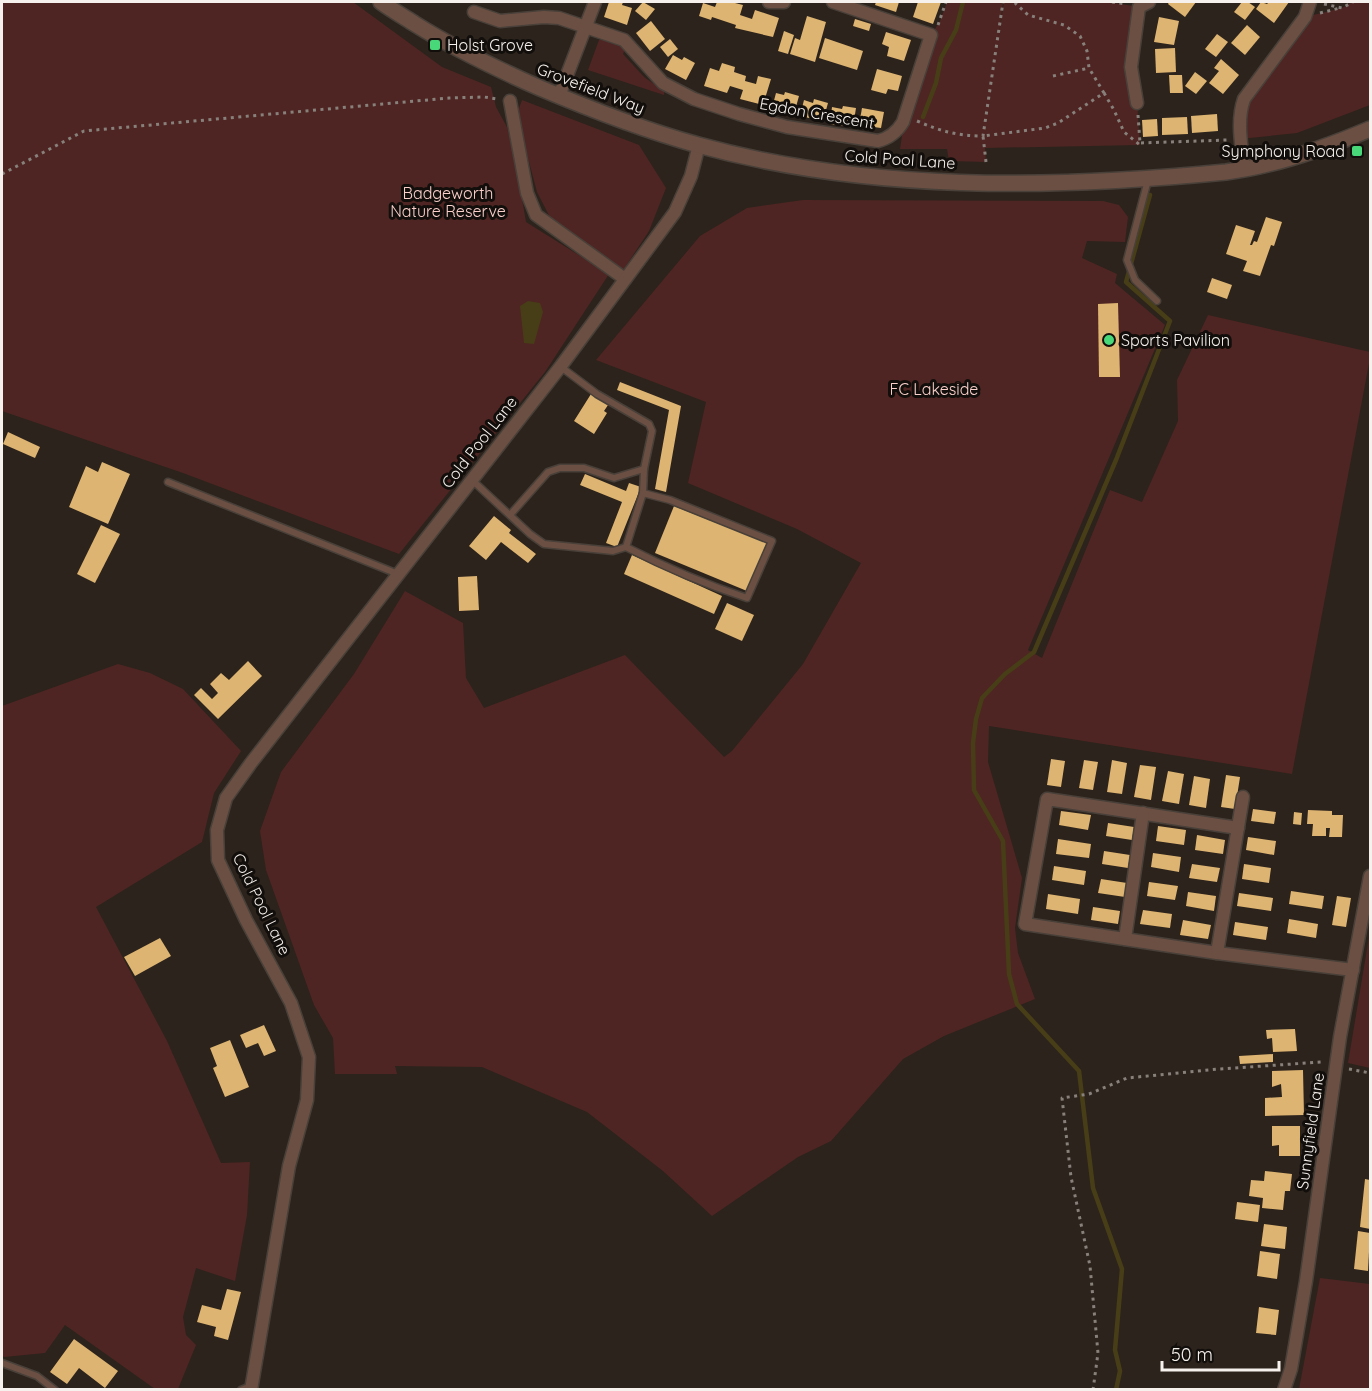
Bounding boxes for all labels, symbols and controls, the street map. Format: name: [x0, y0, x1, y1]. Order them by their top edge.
place label: Holst Grove: [447, 35, 533, 55]
marker: Holst Grove: [428, 38, 442, 52]
street label: Grovefield Way: [534, 58, 648, 118]
street label: Egdon Crescent: [758, 93, 876, 133]
place label: Symphony Road: [1222, 141, 1345, 161]
marker: Symphony Road: [1350, 144, 1364, 158]
street label: Cold Pool Lane: [844, 145, 956, 173]
park label: Badgeworth Nature Reserve: [390, 183, 506, 221]
place label: Sports Pavilion: [1121, 330, 1230, 350]
marker: Sports Pavilion: [1102, 333, 1116, 347]
park label: FC Lakeside: [890, 379, 978, 399]
street label: Cold Pool Lane: [437, 392, 521, 492]
street label: Cold Pool Lane: [229, 850, 295, 958]
street label: Sunnyfield Lane: [1292, 1071, 1328, 1191]
scale bar: [1162, 1334, 1279, 1372]
text: 50 m: [1171, 1343, 1213, 1366]

